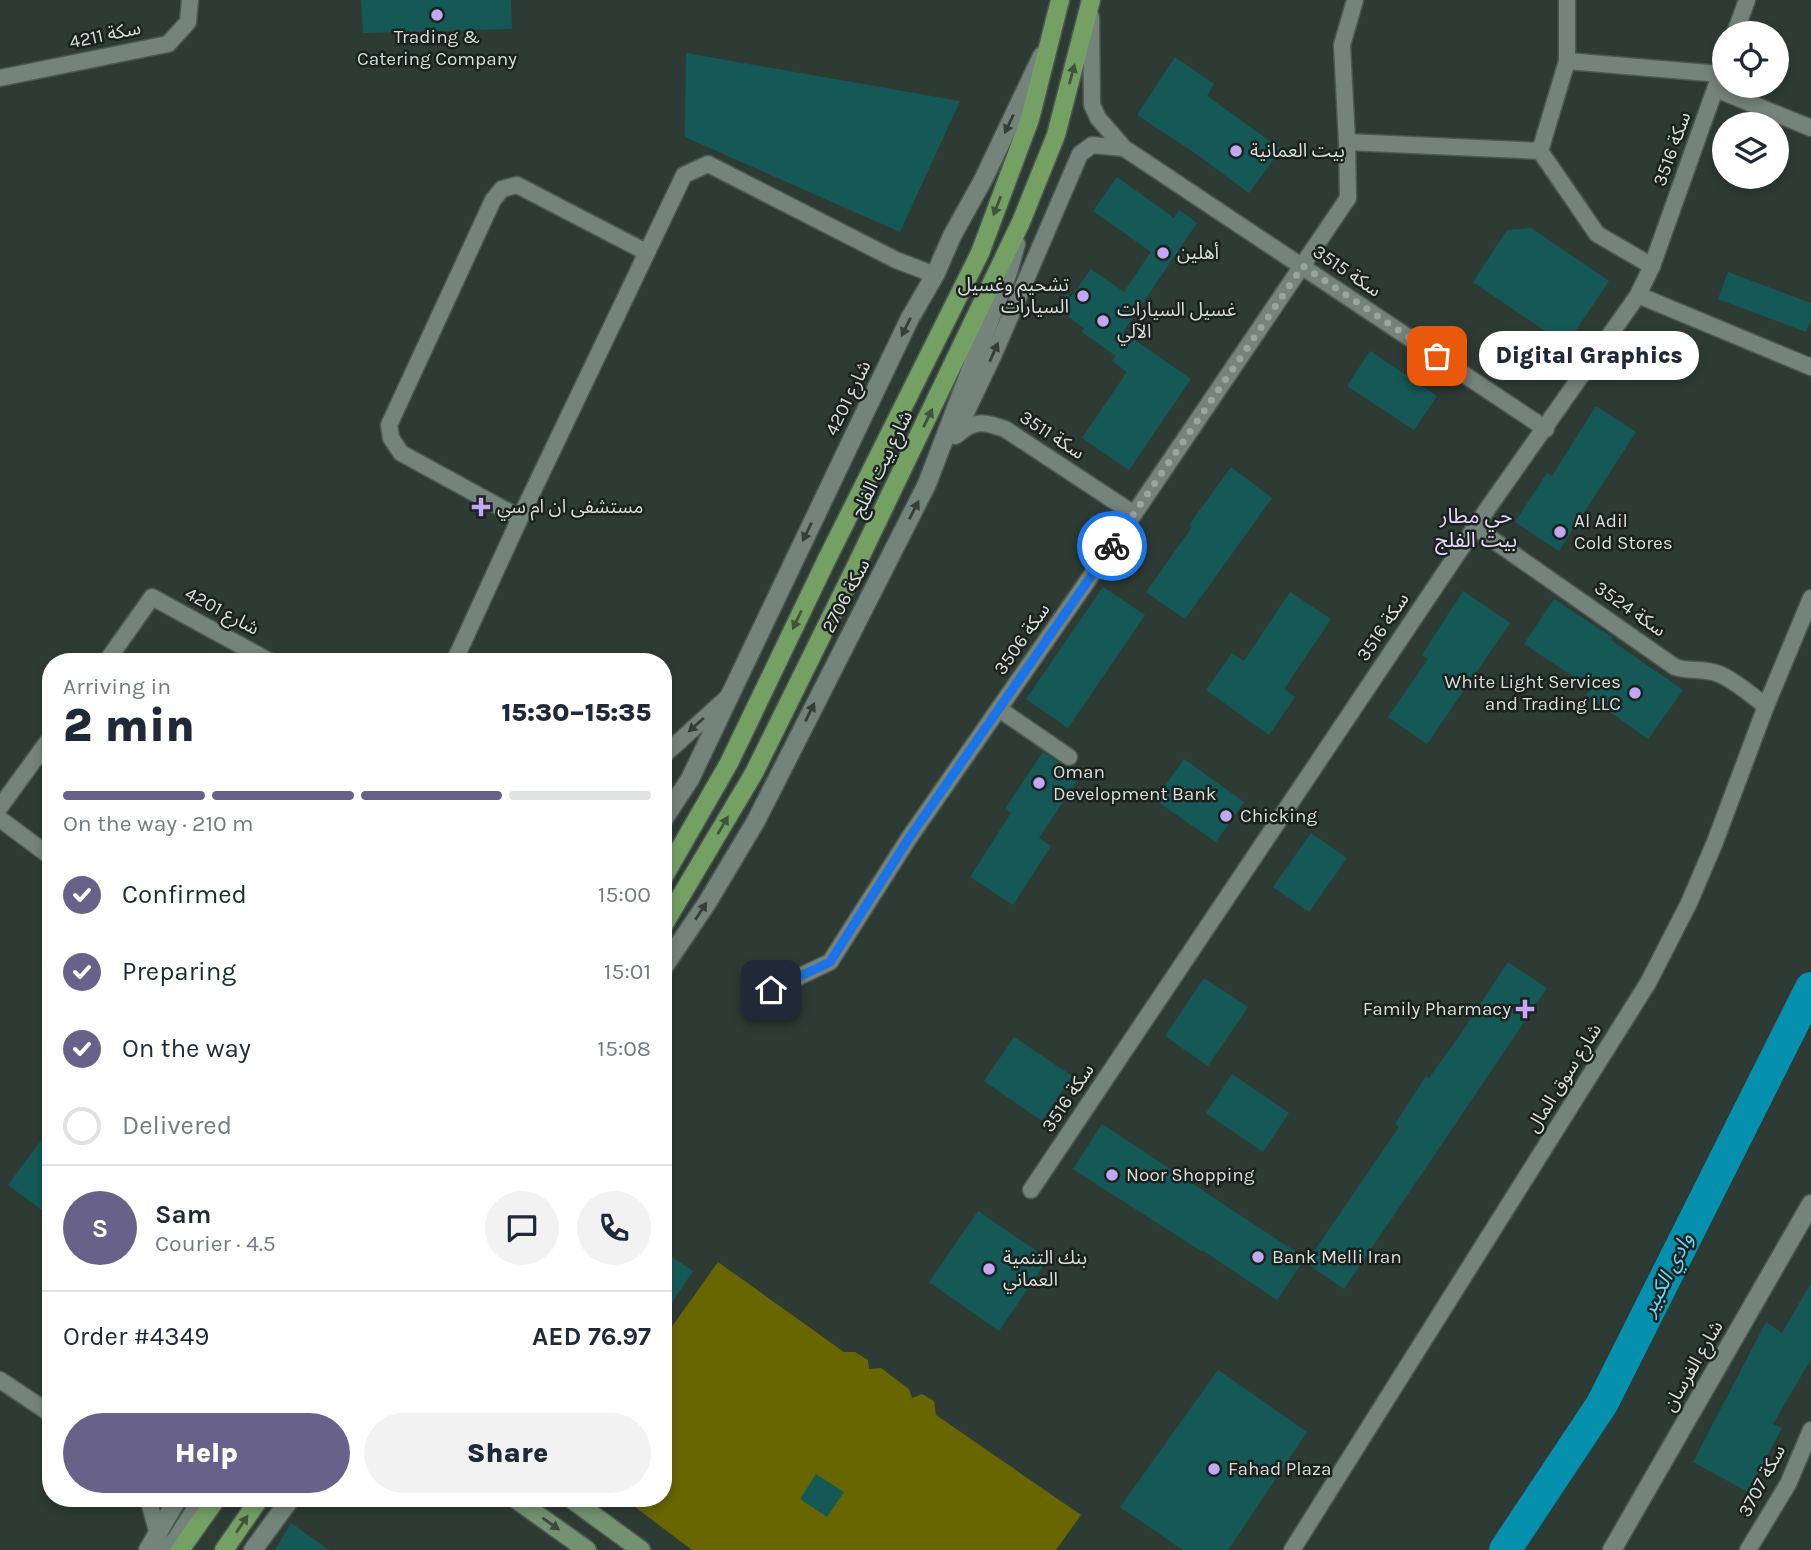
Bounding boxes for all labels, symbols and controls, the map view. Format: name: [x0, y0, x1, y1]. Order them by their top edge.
marker: Trading & Catering Company: [429, 7, 445, 23]
street label: سكة 4211: [67, 17, 143, 53]
map controls: [1712, 21, 1789, 189]
button: locate: [1712, 21, 1789, 98]
place label: Trading & Catering Company: [357, 26, 517, 70]
one-way arrow: [1067, 62, 1078, 84]
street label: سكة 3516: [1648, 109, 1696, 189]
button: layers: [1712, 112, 1789, 189]
one-way arrow: [1003, 114, 1015, 134]
place label: بيت العمانية: [1250, 140, 1345, 162]
marker: بيت العمانية: [1228, 143, 1244, 159]
one-way arrow: [992, 195, 1003, 216]
street label: سكة 3515: [1309, 240, 1385, 302]
place label: أهلين: [1177, 242, 1219, 264]
marker: أهلين: [1155, 245, 1171, 261]
place label: تشحيم وغسيل السيارات: [958, 274, 1069, 318]
marker: تشحيم وغسيل السيارات: [1075, 288, 1091, 304]
place label: غسيل السيارات الآلي: [1117, 299, 1236, 346]
marker: غسيل السيارات الآلي: [1095, 313, 1111, 329]
one-way arrow: [901, 317, 912, 337]
pin: [1407, 326, 1467, 386]
callout: Digital Graphics: [1479, 332, 1700, 380]
icon: bag: [1418, 337, 1456, 375]
one-way arrow: [989, 342, 1000, 363]
text: Digital Graphics: [1495, 342, 1683, 369]
street label: شارع 4201: [820, 357, 877, 440]
street label: سكة 3511: [1015, 406, 1089, 464]
street label: شارع بيت الفلج: [847, 407, 920, 522]
one-way arrow: [922, 408, 933, 428]
place label: مستشفى ان ام سي: [497, 496, 643, 521]
marker: مستشفى ان ام سي: [471, 497, 491, 517]
one-way arrow: [909, 500, 920, 520]
district label: حي مطار بيت الفلج: [1435, 504, 1517, 555]
place label: Al Adil Cold Stores: [1574, 510, 1673, 554]
courier: [1077, 511, 1147, 581]
one-way arrow: [802, 522, 813, 542]
marker: Al Adil Cold Stores: [1552, 524, 1568, 540]
icon: bike: [1093, 527, 1131, 565]
street label: سكة 2706: [817, 555, 875, 637]
street label: سكة 3524: [1590, 577, 1670, 641]
street label: شارع 4201: [180, 582, 263, 641]
street label: سكة 3516: [1352, 589, 1414, 665]
street label: سكة 3506: [989, 599, 1055, 679]
one-way arrow: [791, 610, 803, 630]
place label: White Light Services and Trading LLC: [1444, 671, 1621, 715]
text: Arriving in: [63, 673, 171, 700]
marker: White Light Services and Trading LLC: [1627, 685, 1643, 701]
text: 15:30–15:35: [501, 697, 651, 728]
text: 2 min: [63, 699, 195, 753]
one-way arrow: [804, 702, 815, 722]
one-way arrow: [687, 717, 705, 733]
place label: Oman Development Bank: [1053, 761, 1217, 805]
marker: Oman Development Bank: [1031, 775, 1047, 791]
place label: Chicking: [1240, 805, 1317, 827]
marker: Chicking: [1218, 808, 1234, 824]
text: On the way · 210 m: [63, 810, 254, 837]
one-way arrow: [717, 815, 729, 835]
icon: check: [63, 876, 101, 914]
text: Confirmed: [122, 879, 247, 910]
text: 15:00: [598, 881, 651, 908]
one-way arrow: [694, 902, 707, 921]
icon: check: [63, 953, 101, 991]
text: Preparing: [122, 956, 236, 987]
text: 15:01: [604, 958, 651, 985]
pin: [741, 960, 801, 1020]
icon: home: [752, 971, 790, 1009]
place label: Family Pharmacy: [1363, 998, 1511, 1020]
marker: Family Pharmacy: [1517, 1001, 1533, 1017]
street label: شارع سوق المال: [1522, 1020, 1608, 1137]
icon: check: [63, 1030, 101, 1068]
text: On the way: [122, 1033, 251, 1064]
text: 15:08: [597, 1035, 651, 1062]
street label: سكة 3516: [1037, 1060, 1099, 1136]
text: Delivered: [122, 1110, 232, 1141]
place label: Noor Shopping: [1126, 1164, 1255, 1186]
marker: Noor Shopping: [1104, 1167, 1120, 1183]
button: chat: [485, 1191, 559, 1265]
button: phone: [577, 1191, 651, 1265]
text: Sam: [155, 1199, 211, 1230]
text: S: [92, 1213, 108, 1244]
water label: وادي الكبير: [1635, 1229, 1701, 1323]
text: Courier · 4.5: [155, 1230, 276, 1257]
place label: Bank Melli Iran: [1272, 1246, 1402, 1268]
place label: بنك التنمية العماني: [1003, 1247, 1087, 1294]
marker: Bank Melli Iran: [1250, 1249, 1266, 1265]
marker: بنك التنمية العماني: [981, 1261, 997, 1277]
street label: شارع الفرسان: [1658, 1317, 1729, 1416]
text: Order #4349: [63, 1321, 209, 1352]
text: AED 76.97: [532, 1321, 651, 1352]
button: Help: [63, 1413, 350, 1493]
button: Share: [364, 1413, 651, 1493]
street label: سكة 3707: [1734, 1441, 1790, 1521]
place label: Fahad Plaza: [1228, 1458, 1331, 1480]
marker: Fahad Plaza: [1206, 1461, 1222, 1477]
one-way arrow: [235, 1515, 249, 1533]
one-way arrow: [542, 1517, 560, 1531]

